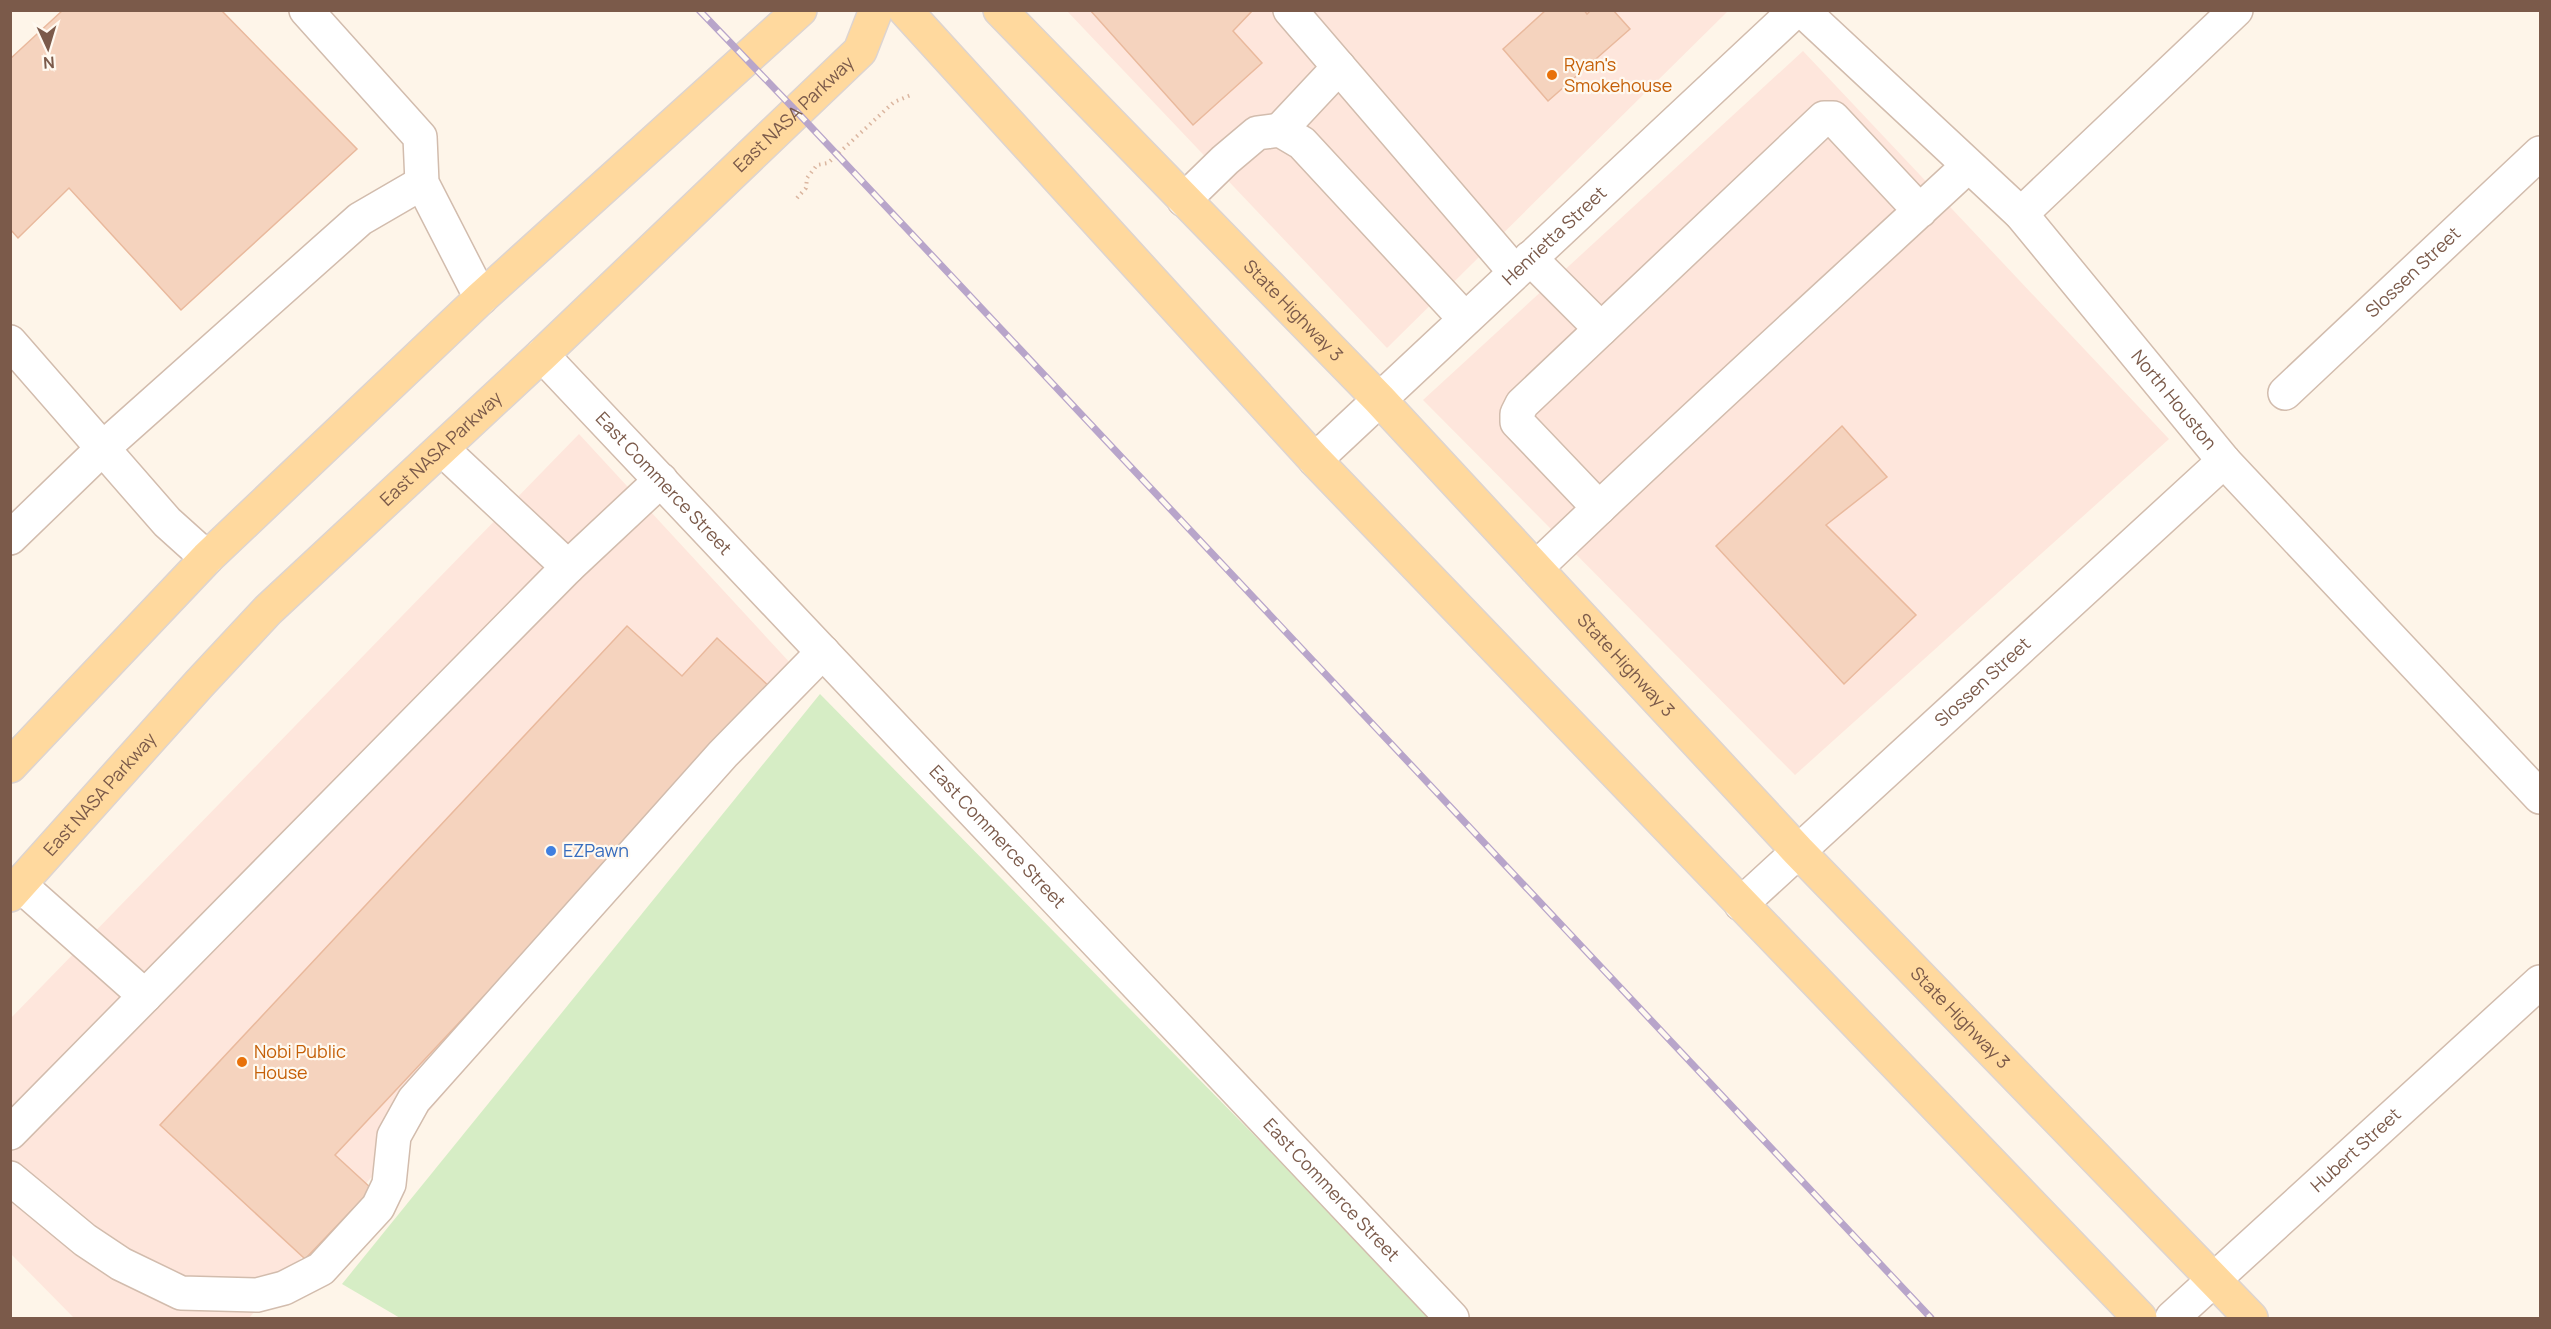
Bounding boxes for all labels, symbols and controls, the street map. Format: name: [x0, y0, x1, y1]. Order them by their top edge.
north arrow: [18, 18, 78, 78]
street label: East NASA Parkway: [728, 50, 859, 177]
text: N: [43, 52, 56, 74]
place label: Ryan's Smokehouse: [1564, 52, 1672, 97]
marker: Ryan's Smokehouse: [1545, 68, 1559, 82]
street label: Henrietta Street: [1497, 181, 1611, 290]
street label: Slossen Street: [2360, 221, 2465, 322]
street label: State Highway 3: [1239, 254, 1349, 366]
street label: North Houston: [2126, 344, 2223, 454]
street label: East NASA Parkway: [374, 385, 507, 511]
street label: East Commerce Street: [591, 406, 738, 560]
street label: State Highway 3: [1572, 608, 1680, 721]
street label: Slossen Street: [1929, 631, 2035, 732]
street label: East NASA Parkway: [38, 726, 161, 861]
street label: East Commerce Street: [925, 760, 1071, 913]
place label: EZPawn: [563, 838, 629, 862]
marker: EZPawn: [544, 844, 558, 858]
street label: State Highway 3: [1906, 961, 2016, 1073]
place label: Nobi Public House: [254, 1039, 346, 1084]
marker: Nobi Public House: [235, 1055, 249, 1069]
street label: Hubert Street: [2305, 1102, 2406, 1197]
street label: East Commerce Street: [1259, 1113, 1405, 1266]

